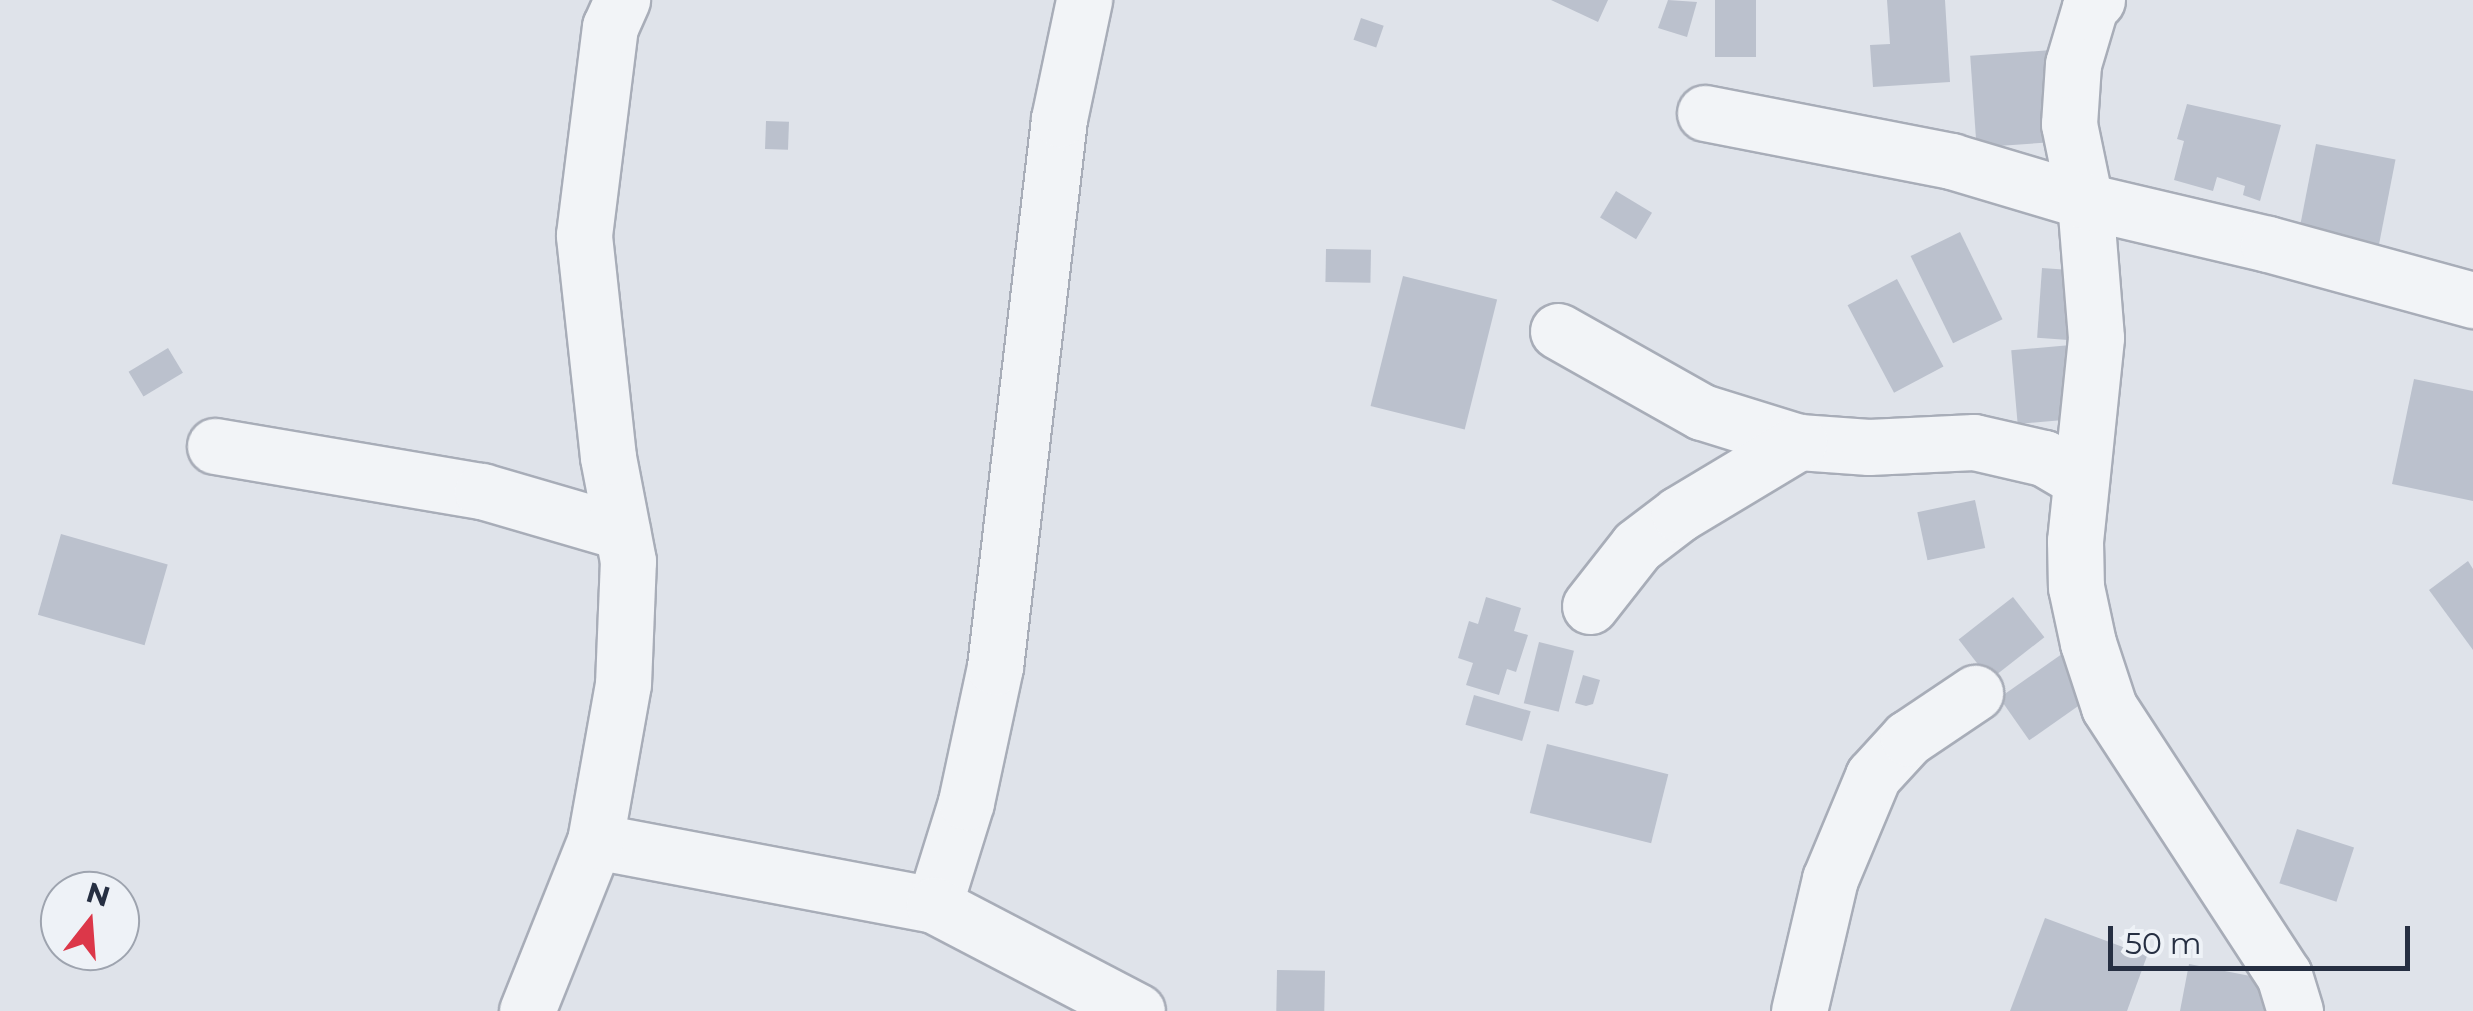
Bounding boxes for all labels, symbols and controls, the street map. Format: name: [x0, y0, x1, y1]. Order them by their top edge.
north arrow: [40, 871, 140, 971]
text: N: [82, 875, 114, 914]
scale bar: [2113, 906, 2416, 968]
text: 50 m: [2125, 925, 2202, 962]

